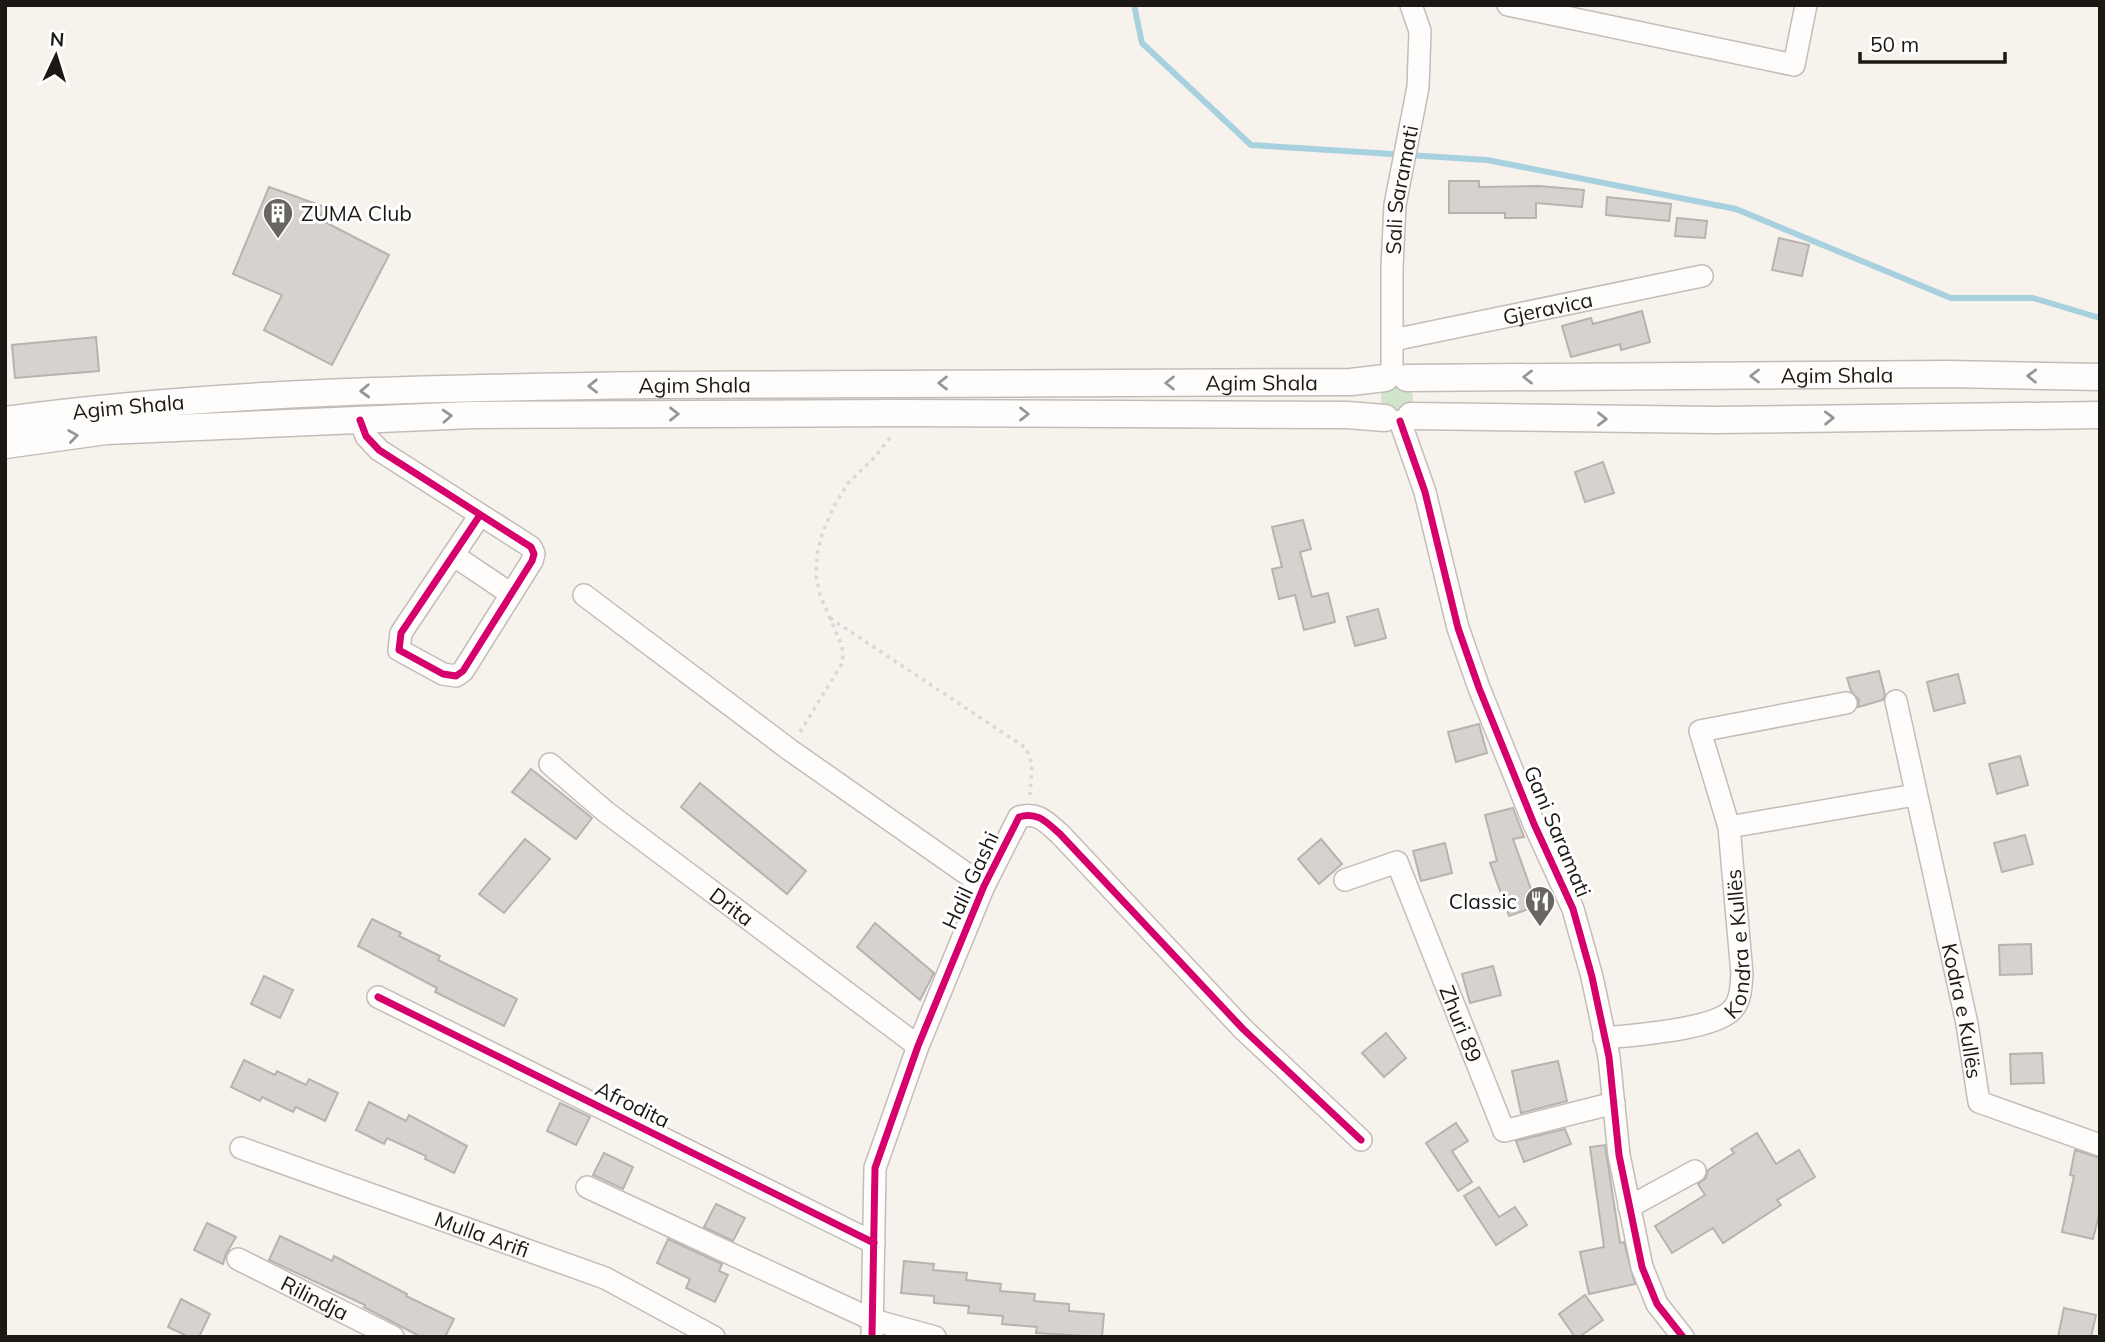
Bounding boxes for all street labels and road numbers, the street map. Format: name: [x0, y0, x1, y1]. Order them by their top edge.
street label: Sali Saramati: [1380, 123, 1423, 255]
street label: Gjeravica: [1501, 286, 1595, 330]
street label: Agim Shala: [1781, 361, 1893, 388]
street label: Agim Shala: [1205, 369, 1318, 396]
street label: Agim Shala: [638, 371, 751, 398]
street label: Agim Shala: [71, 388, 185, 425]
street label: Gani Saramati: [1519, 762, 1597, 900]
street label: Halil Gashi: [936, 827, 1004, 933]
street label: Kondra e Kullës: [1718, 868, 1755, 1024]
street label: Drita: [705, 881, 759, 931]
street label: Kodra e Kullës: [1937, 941, 1988, 1080]
street label: Zhuri 89: [1434, 982, 1488, 1066]
street label: Afrodita: [592, 1075, 674, 1133]
street label: Mulla Arifi: [431, 1205, 533, 1263]
street label: Rilindja: [277, 1270, 353, 1325]

